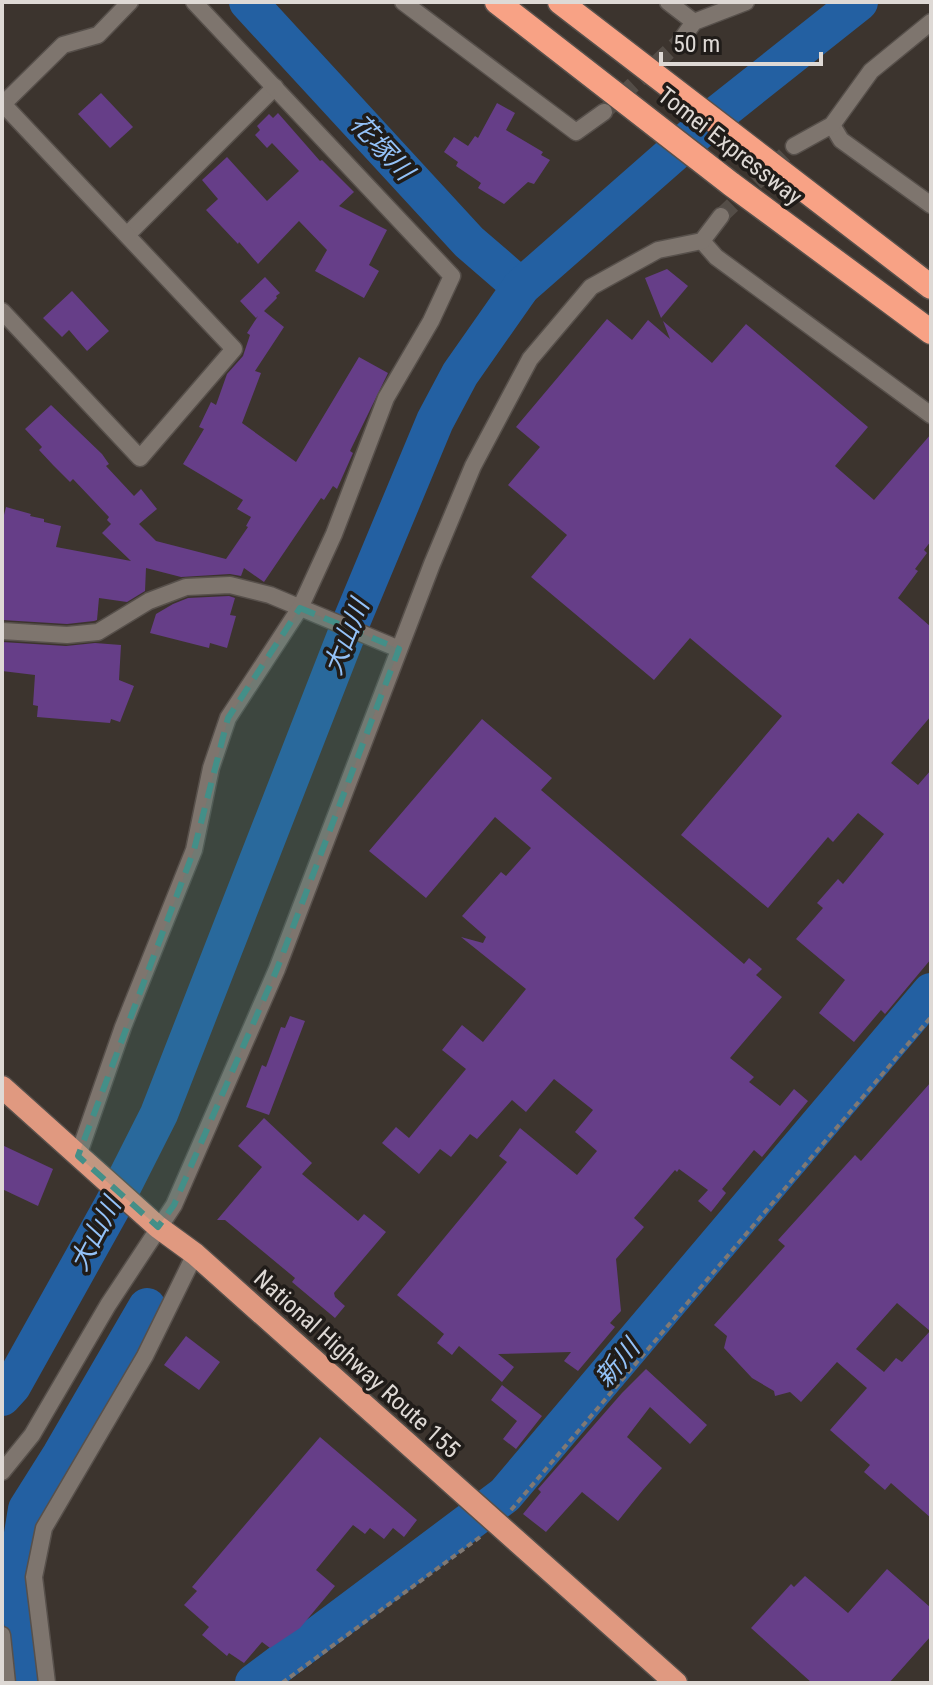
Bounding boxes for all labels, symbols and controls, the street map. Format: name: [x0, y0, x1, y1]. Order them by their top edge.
scale bar: [661, 16, 821, 66]
text: 50 m: [673, 30, 720, 58]
street label: Tomei Expressway: [652, 81, 808, 211]
water label: 花塚川: [344, 108, 422, 188]
water label: 大山川: [317, 592, 376, 679]
water label: 大山川: [63, 1190, 128, 1275]
street label: National Highway Route 155: [248, 1264, 466, 1464]
water label: 新川: [589, 1331, 647, 1393]

